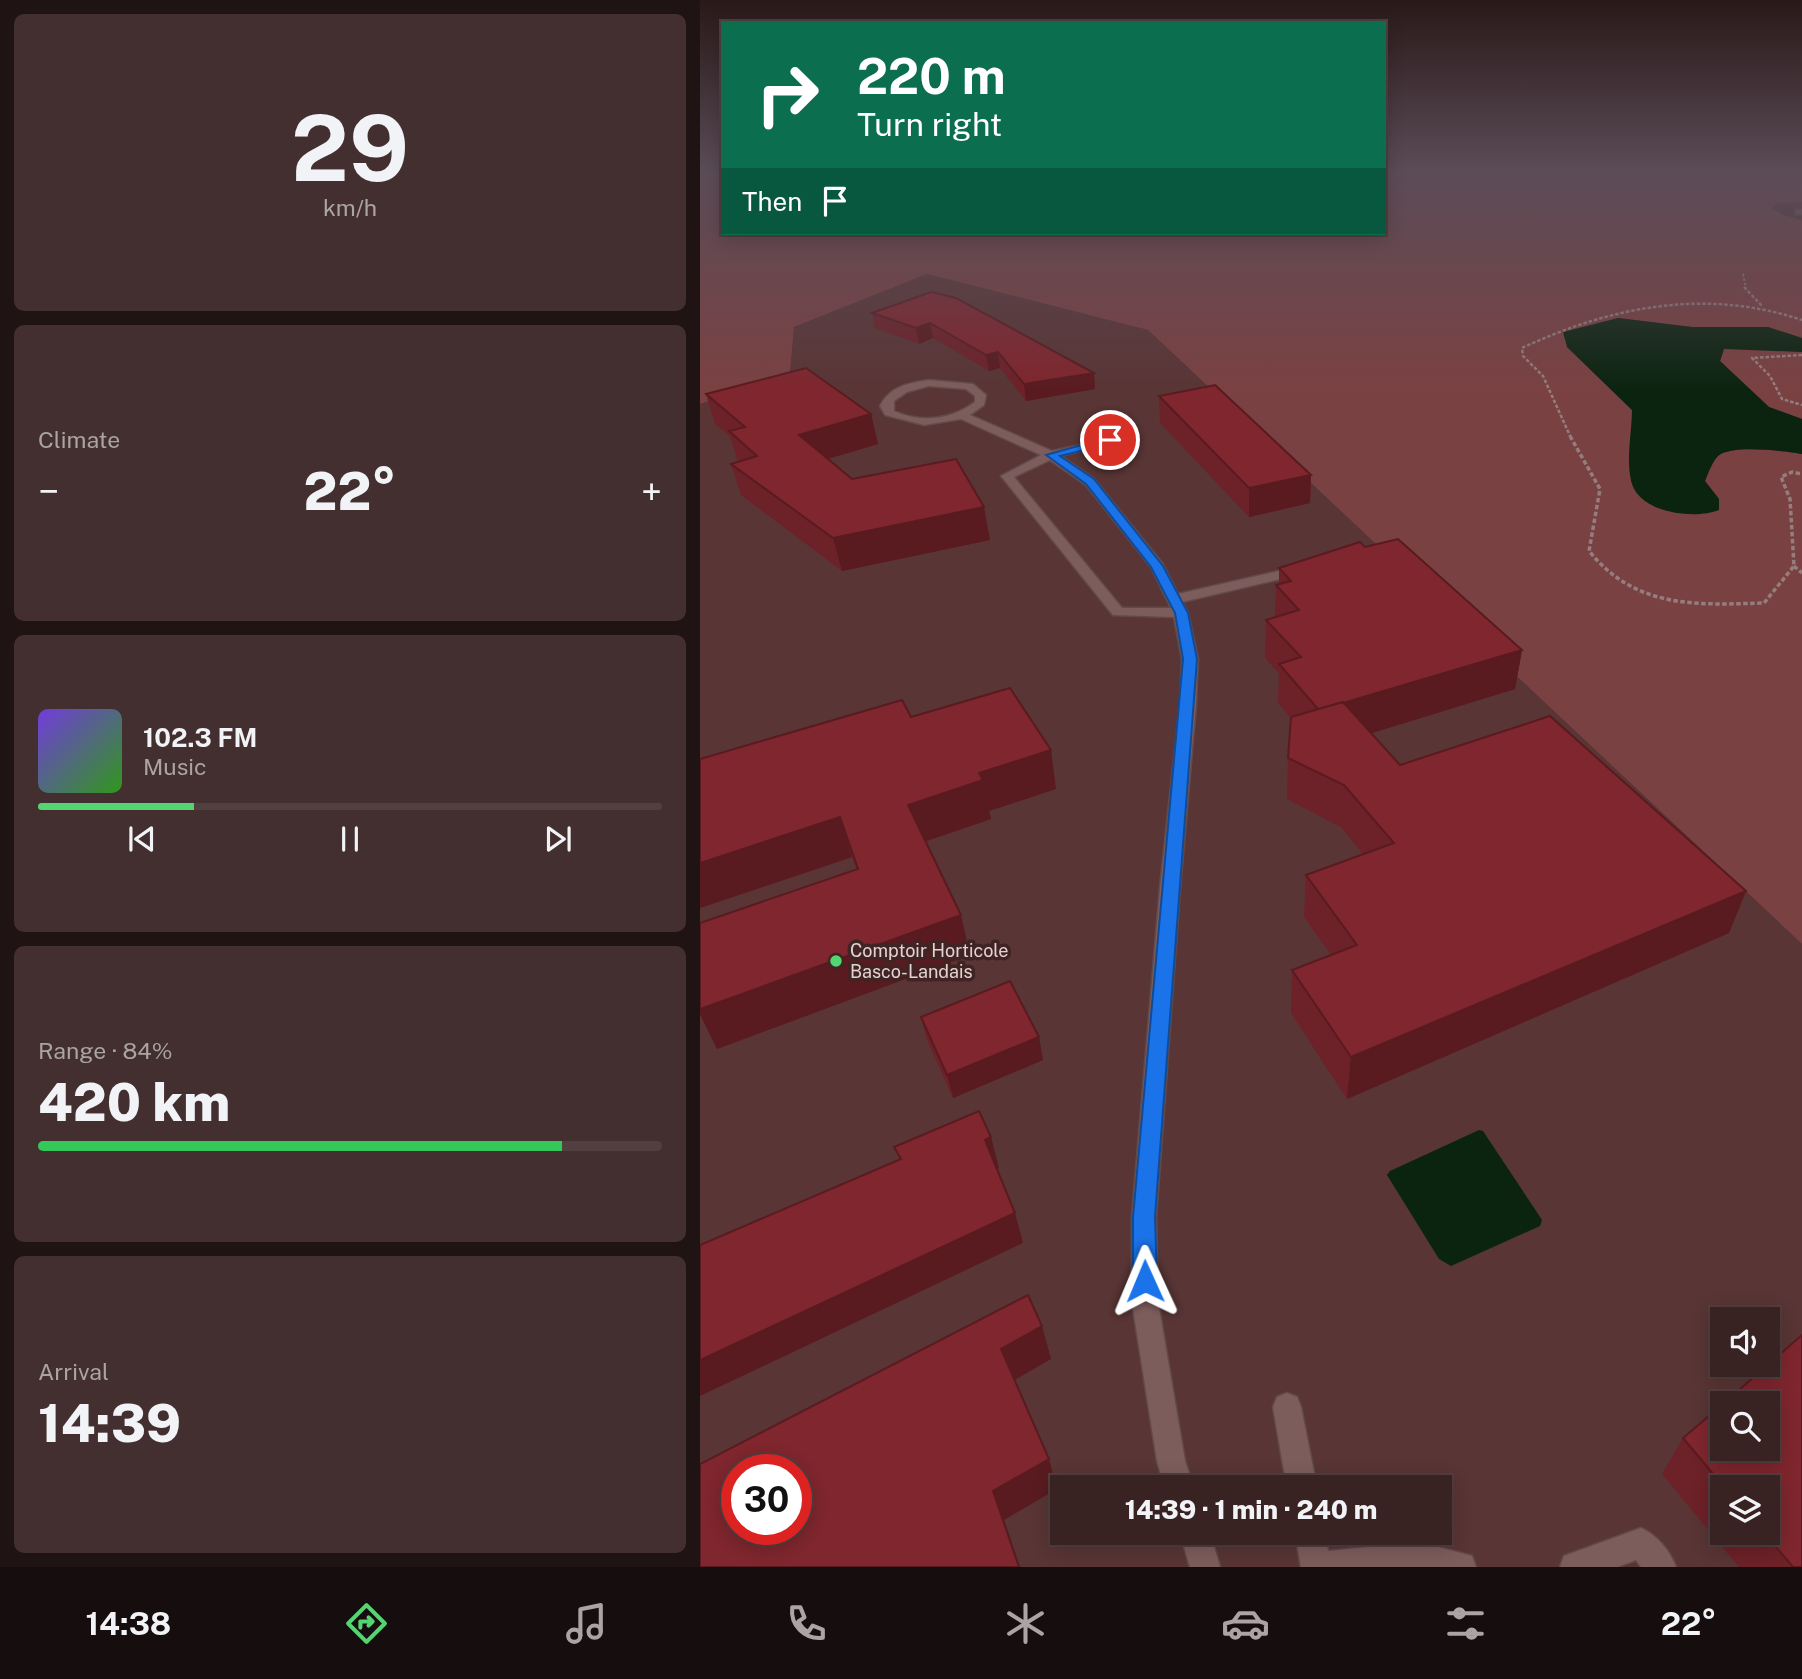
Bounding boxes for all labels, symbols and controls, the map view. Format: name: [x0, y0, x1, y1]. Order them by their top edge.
text: 220 m: [857, 47, 1006, 105]
icon: right: [742, 49, 833, 140]
text: 29: [291, 95, 409, 201]
text: Turn right: [857, 106, 1002, 143]
icon: arrive: [816, 182, 854, 220]
text: Then: [742, 186, 802, 217]
text: km/h: [323, 194, 377, 221]
pin: [1080, 410, 1140, 470]
icon: arrive: [1091, 421, 1129, 459]
text: Climate: [38, 426, 120, 453]
text: 22°: [304, 461, 396, 522]
text: −: [38, 469, 59, 514]
text: +: [641, 469, 662, 514]
text: 102.3 FM: [143, 722, 257, 753]
text: Music: [143, 753, 207, 780]
icon: previous: [123, 820, 161, 858]
icon: pause: [331, 820, 369, 858]
icon: next: [539, 820, 577, 858]
place label: Comptoir Horticole Basco-Landais: [850, 940, 1009, 982]
marker: Comptoir Horticole Basco-Landais: [828, 953, 844, 969]
text: Range · 84%: [38, 1037, 173, 1064]
text: 420 km: [38, 1072, 230, 1133]
position arrow: [1108, 1244, 1182, 1318]
map controls: [1710, 1307, 1780, 1545]
button: sound: [1710, 1307, 1780, 1377]
text: Arrival: [38, 1358, 109, 1385]
button: search: [1710, 1391, 1780, 1461]
text: 14:39: [38, 1393, 181, 1454]
speed limit sign: 30: [721, 1454, 812, 1545]
button: layers: [1710, 1475, 1780, 1545]
text: 14:39 · 1 min · 240 m: [1125, 1494, 1377, 1525]
icon: directions: [342, 1599, 391, 1648]
icon: music: [562, 1599, 611, 1648]
icon: phone: [782, 1599, 831, 1648]
icon: climate: [1001, 1599, 1050, 1648]
icon: car: [1221, 1599, 1270, 1648]
icon: filters: [1441, 1599, 1490, 1648]
text: 14:38: [85, 1605, 171, 1642]
text: 22°: [1661, 1605, 1717, 1642]

